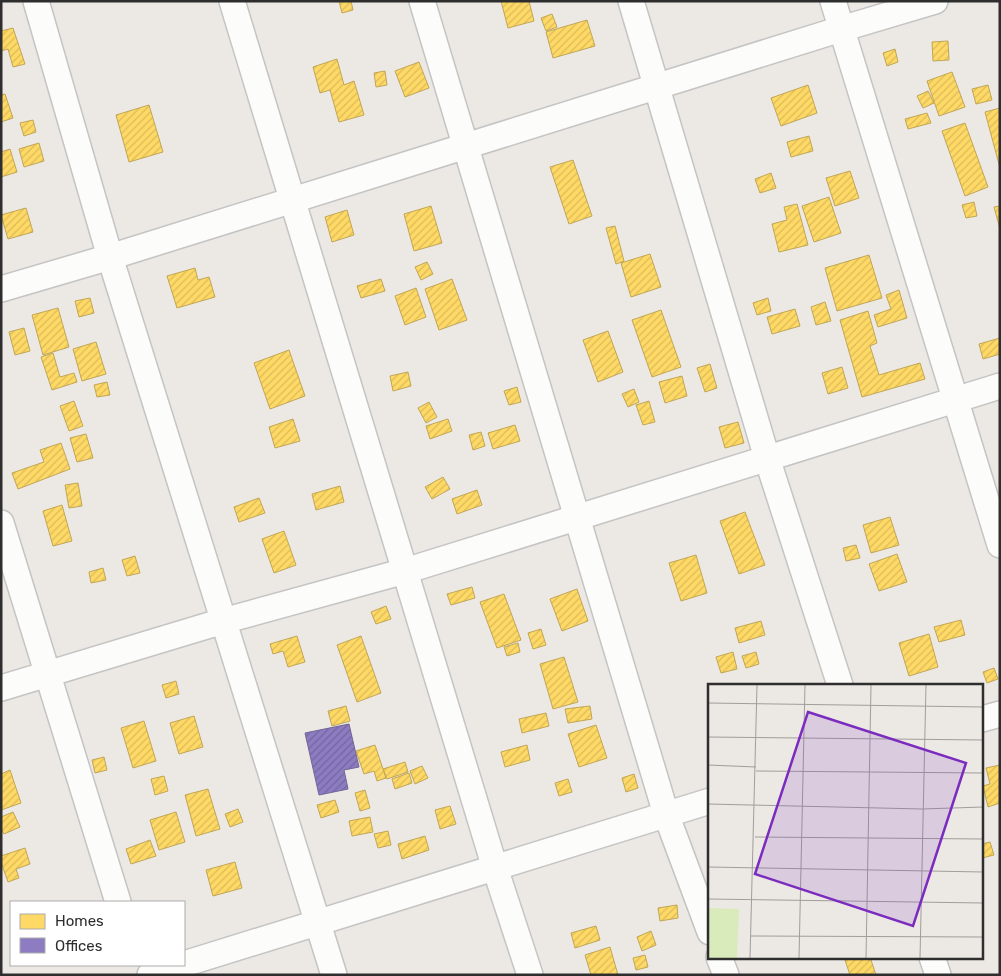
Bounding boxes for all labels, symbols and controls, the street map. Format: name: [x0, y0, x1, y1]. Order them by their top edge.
inset map: [708, 684, 984, 958]
legend: [10, 901, 185, 966]
text: Homes: [55, 912, 104, 930]
text: Offices: [55, 937, 103, 955]

